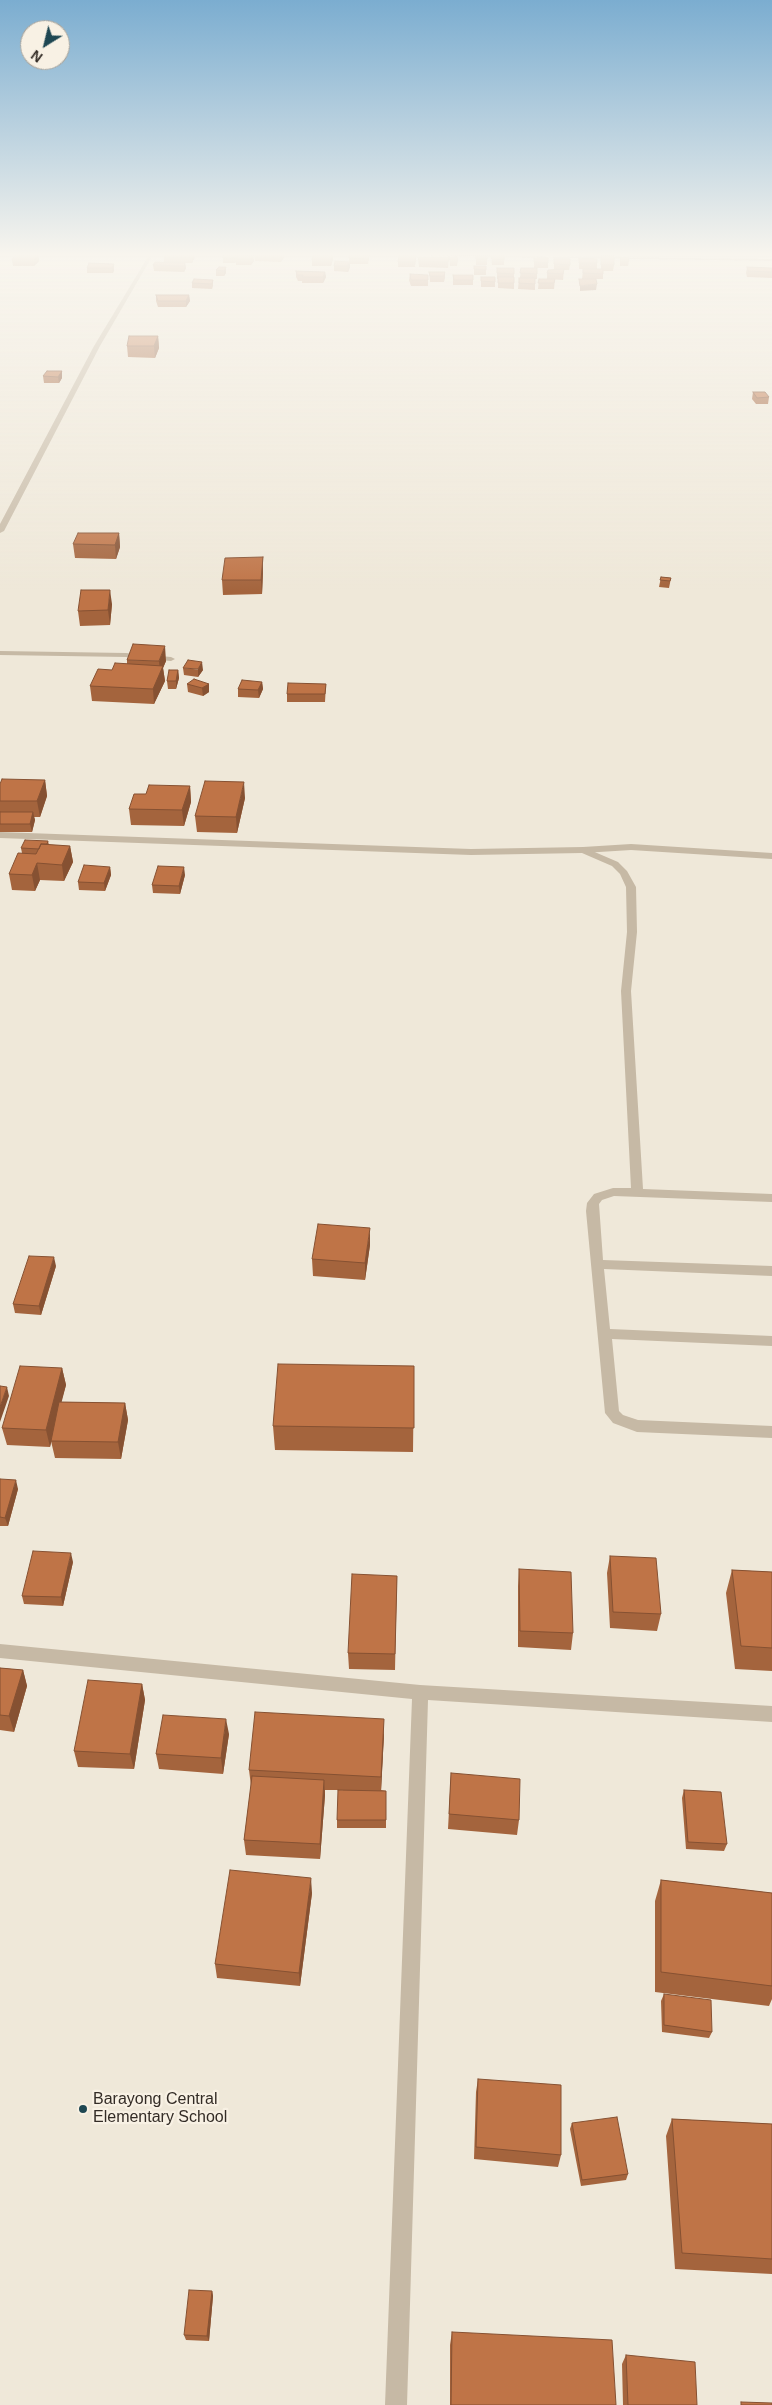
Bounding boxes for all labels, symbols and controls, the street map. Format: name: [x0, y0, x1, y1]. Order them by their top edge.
north arrow: [20, 20, 70, 70]
text: N: [28, 47, 46, 66]
place label: Barayong Central Elementary School: [93, 2090, 227, 2128]
marker: Barayong Central Elementary School: [77, 2103, 89, 2115]

